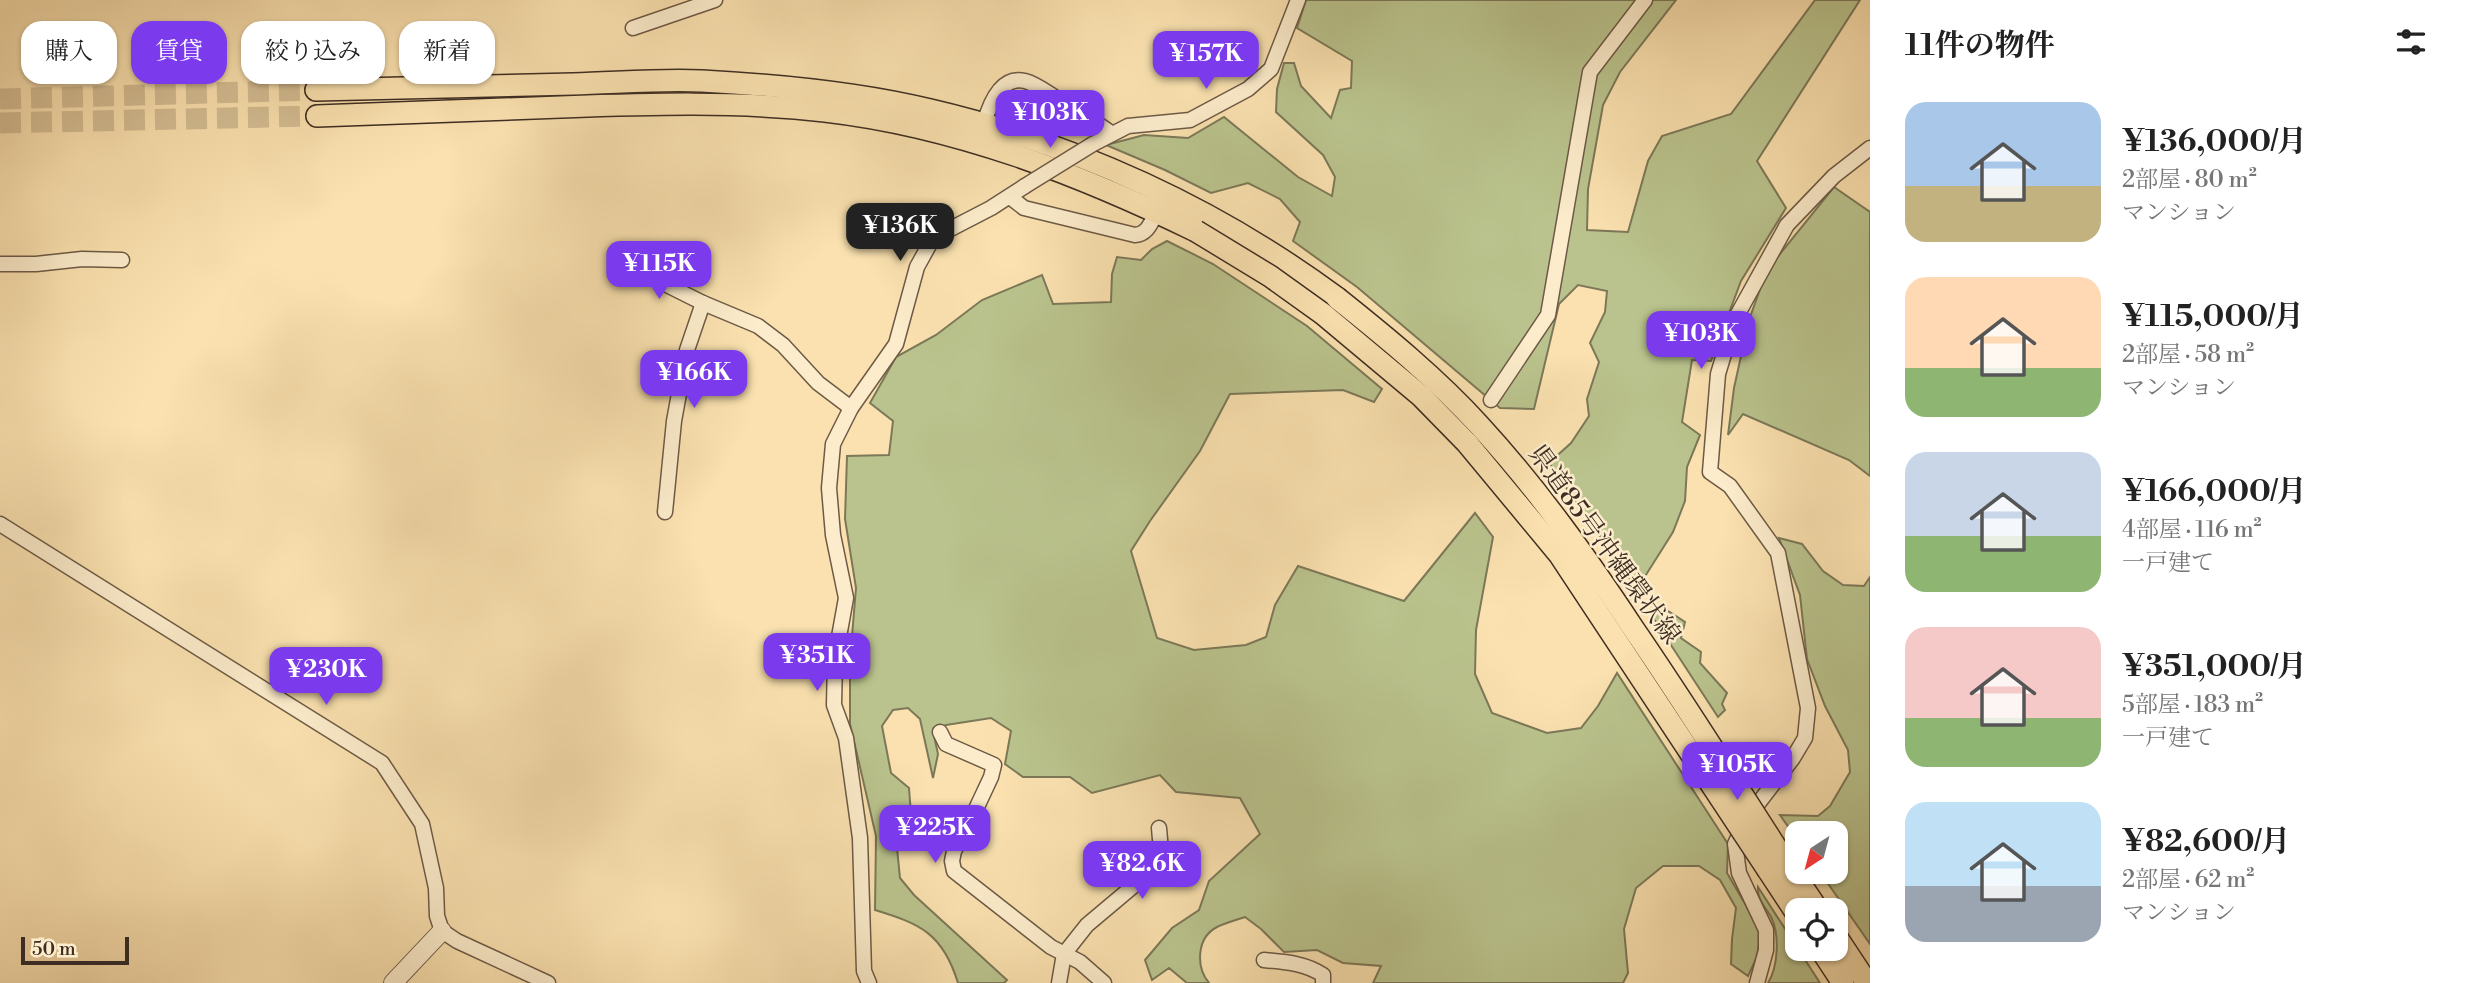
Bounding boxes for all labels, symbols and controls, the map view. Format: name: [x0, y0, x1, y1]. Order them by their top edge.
chip: 購入: [21, 21, 117, 84]
chip: 賃貸: [131, 21, 227, 84]
chip: 絞り込み: [241, 21, 385, 84]
chip: 新着: [399, 21, 495, 84]
icon: filters: [2392, 23, 2430, 61]
text: 11件の物件: [1905, 27, 2055, 65]
pin: ¥157K: [1157, 32, 1255, 91]
text: ¥157K: [1169, 40, 1243, 68]
pin: ¥103K: [1001, 90, 1099, 150]
text: ¥103K: [1011, 99, 1089, 127]
text: ¥136,000/月: [2122, 123, 2307, 161]
icon: home: [1961, 130, 2045, 214]
text: 2部屋 · 80 m²: [2122, 166, 2257, 194]
text: マンション: [2122, 199, 2236, 227]
pin: ¥136K: [851, 204, 949, 263]
text: ¥136K: [862, 212, 938, 240]
pin: ¥115K: [610, 242, 708, 301]
text: ¥115K: [622, 250, 696, 278]
text: ¥115,000/月: [2122, 298, 2304, 336]
icon: home: [1961, 305, 2045, 389]
pin: ¥103K: [1652, 312, 1750, 371]
text: ¥103K: [1662, 320, 1740, 348]
text: 2部屋 · 58 m²: [2122, 341, 2254, 369]
pin: ¥166K: [645, 350, 743, 410]
text: ¥166K: [656, 359, 732, 387]
text: マンション: [2122, 374, 2236, 402]
street label: 県道85号沖縄環状線: [1521, 439, 1687, 650]
text: ¥166,000/月: [2122, 473, 2306, 511]
icon: home: [1961, 480, 2045, 564]
text: 4部屋 · 116 m²: [2122, 516, 2262, 544]
text: 一戸建て: [2122, 549, 2214, 577]
pin: ¥351K: [768, 634, 866, 693]
text: ¥351K: [779, 642, 855, 670]
pin: ¥230K: [277, 648, 375, 707]
text: ¥351,000/月: [2122, 648, 2307, 686]
icon: home: [1961, 655, 2045, 739]
text: ¥230K: [285, 656, 367, 684]
text: 5部屋 · 183 m²: [2122, 691, 2263, 719]
text: 一戸建て: [2122, 724, 2214, 752]
pin: ¥105K: [1688, 742, 1786, 802]
text: ¥105K: [1698, 751, 1776, 779]
pin: ¥225K: [886, 806, 984, 865]
text: ¥225K: [895, 814, 975, 842]
north arrow: [1785, 821, 1848, 884]
map controls: [1785, 821, 1848, 961]
text: ¥82,600/月: [2122, 823, 2290, 861]
icon: home: [1961, 830, 2045, 914]
pin: ¥82.6K: [1085, 842, 1199, 901]
text: ¥82.6K: [1099, 850, 1185, 878]
text: 2部屋 · 62 m²: [2122, 866, 2254, 894]
button: locate: [1785, 898, 1848, 961]
text: マンション: [2122, 899, 2236, 927]
scale bar: [21, 934, 130, 966]
text: 50 m: [32, 937, 76, 961]

